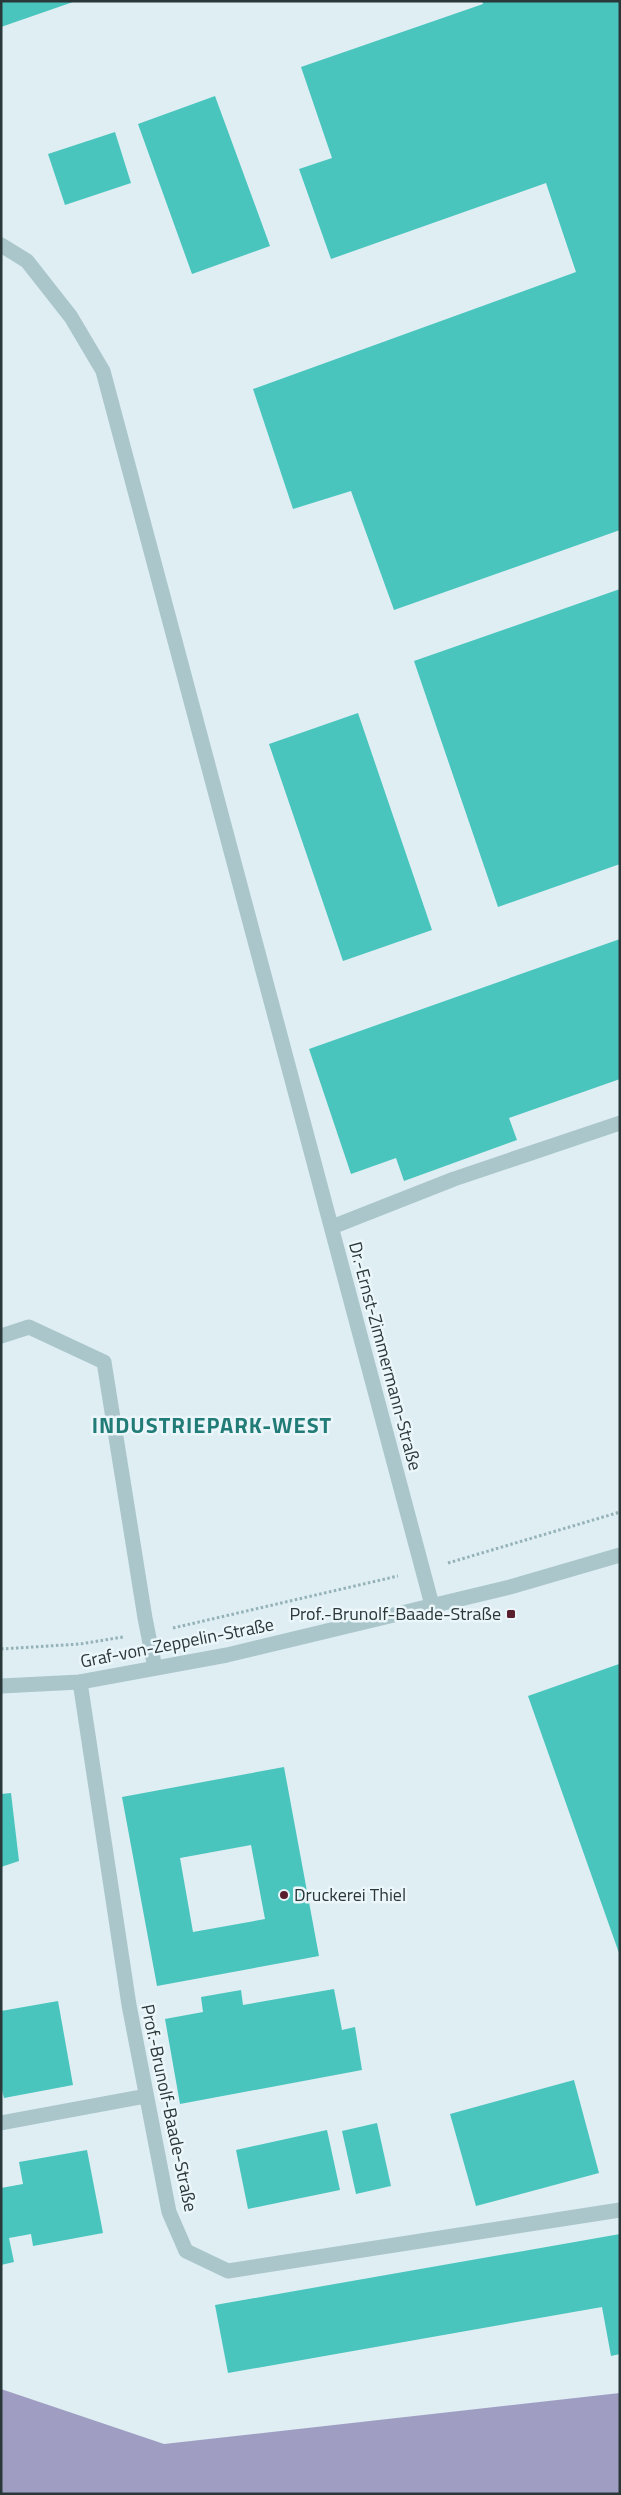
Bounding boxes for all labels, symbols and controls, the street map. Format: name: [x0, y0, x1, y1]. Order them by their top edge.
street label: Dr.-Ernst-Zimmermann-Straße: [342, 1238, 429, 1473]
district label: INDUSTRIEPARK-WEST: [92, 1408, 332, 1442]
place label: Prof.-Brunolf-Baade-Straße: [289, 1600, 501, 1627]
marker: Prof.-Brunolf-Baade-Straße: [505, 1608, 517, 1620]
street label: Graf-von-Zeppelin-Straße: [78, 1610, 276, 1675]
place label: Druckerei Thiel: [294, 1881, 406, 1908]
marker: Druckerei Thiel: [278, 1889, 290, 1901]
street label: Prof.-Brunolf-Baade-Straße: [134, 2002, 205, 2214]

